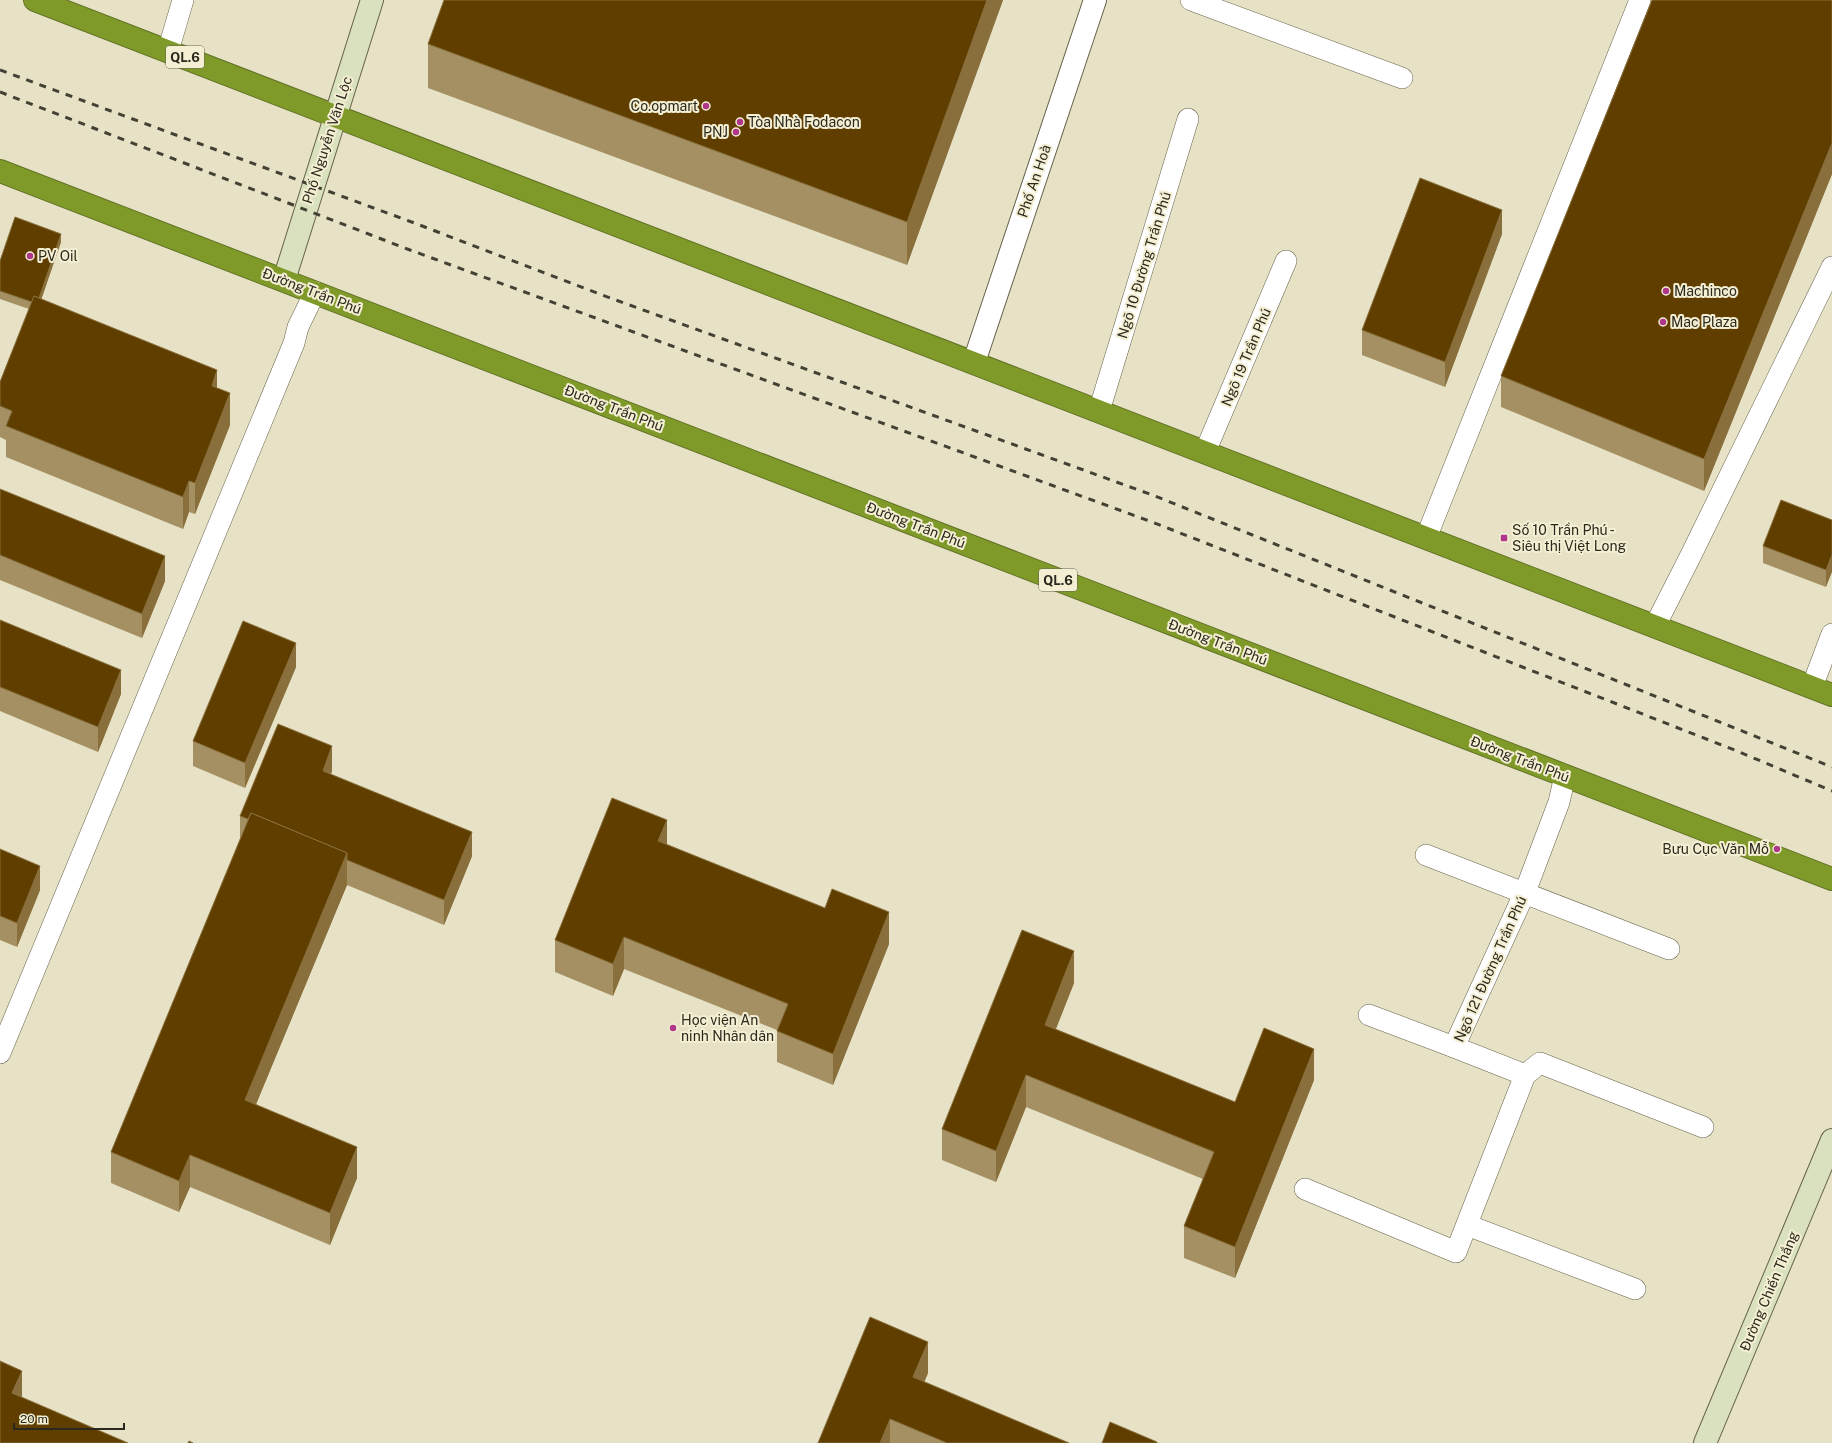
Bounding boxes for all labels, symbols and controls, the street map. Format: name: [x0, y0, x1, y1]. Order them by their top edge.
road number: QL.6: [166, 46, 204, 68]
street label: Phố Nguyễn Văn Lộc: [299, 74, 355, 206]
place label: Co.opmart: [631, 98, 698, 114]
marker: Co.opmart: [701, 101, 711, 111]
place label: Tòa Nhà Fodacon: [748, 114, 860, 130]
marker: Tòa Nhà Fodacon: [735, 117, 745, 127]
place label: PNJ: [703, 124, 728, 140]
marker: PNJ: [731, 127, 741, 137]
street label: Phố An Hoà: [1014, 143, 1054, 219]
street label: Ngõ 10 Đường Trần Phú: [1114, 190, 1174, 340]
place label: PV Oil: [38, 248, 78, 264]
marker: PV Oil: [25, 251, 35, 261]
street label: Đường Trần Phú: [260, 265, 364, 317]
place label: Machinco: [1674, 283, 1737, 299]
marker: Machinco: [1661, 286, 1671, 296]
street label: Ngõ 19 Trần Phú: [1218, 305, 1274, 409]
place label: Mac Plaza: [1671, 314, 1737, 330]
marker: Mac Plaza: [1658, 317, 1668, 327]
street label: Đường Trần Phú: [562, 382, 666, 434]
street label: Đường Trần Phú: [864, 499, 968, 551]
place label: Số 10 Trần Phú - Siêu thị Việt Long: [1512, 522, 1626, 554]
marker: Số 10 Trần Phú - Siêu thị Việt Long: [1499, 533, 1509, 543]
road number: QL.6: [1039, 569, 1077, 591]
street label: Đường Trần Phú: [1166, 616, 1270, 668]
street label: Đường Trần Phú: [1468, 733, 1572, 785]
place label: Bưu Cục Văn Mỗ: [1662, 841, 1769, 857]
marker: Bưu Cục Văn Mỗ: [1772, 844, 1782, 854]
street label: Ngõ 121 Đường Trần Phú: [1451, 894, 1529, 1044]
place label: Học viện An ninh Nhân dân: [681, 1012, 774, 1044]
marker: Học viện An ninh Nhân dân: [668, 1023, 678, 1033]
street label: Đường Chiến Thắng: [1736, 1228, 1802, 1353]
scale bar: [14, 1405, 124, 1431]
text: 20 m: [20, 1412, 48, 1426]

